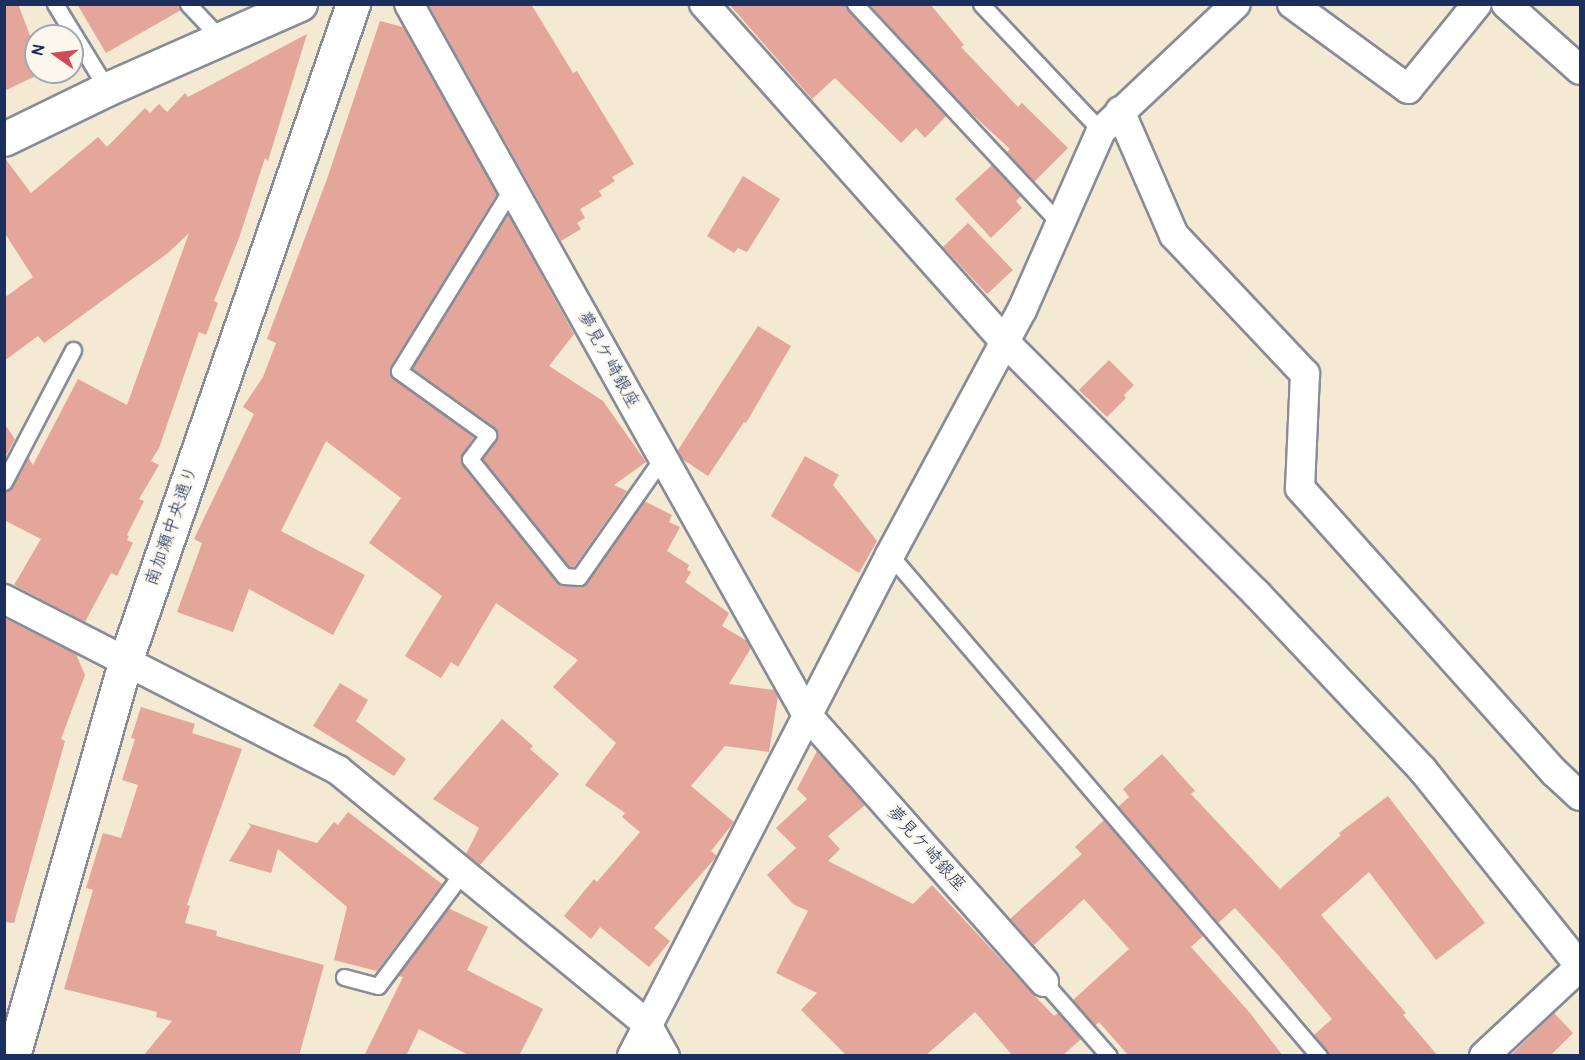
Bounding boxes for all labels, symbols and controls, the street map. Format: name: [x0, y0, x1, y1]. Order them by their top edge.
north arrow: [24, 24, 84, 84]
text: N: [27, 42, 49, 58]
street label: 夢見ケ崎銀座: [572, 308, 644, 412]
street label: 南加瀬中央通り: [141, 463, 203, 589]
street label: 夢見ケ崎銀座: [882, 802, 970, 896]

